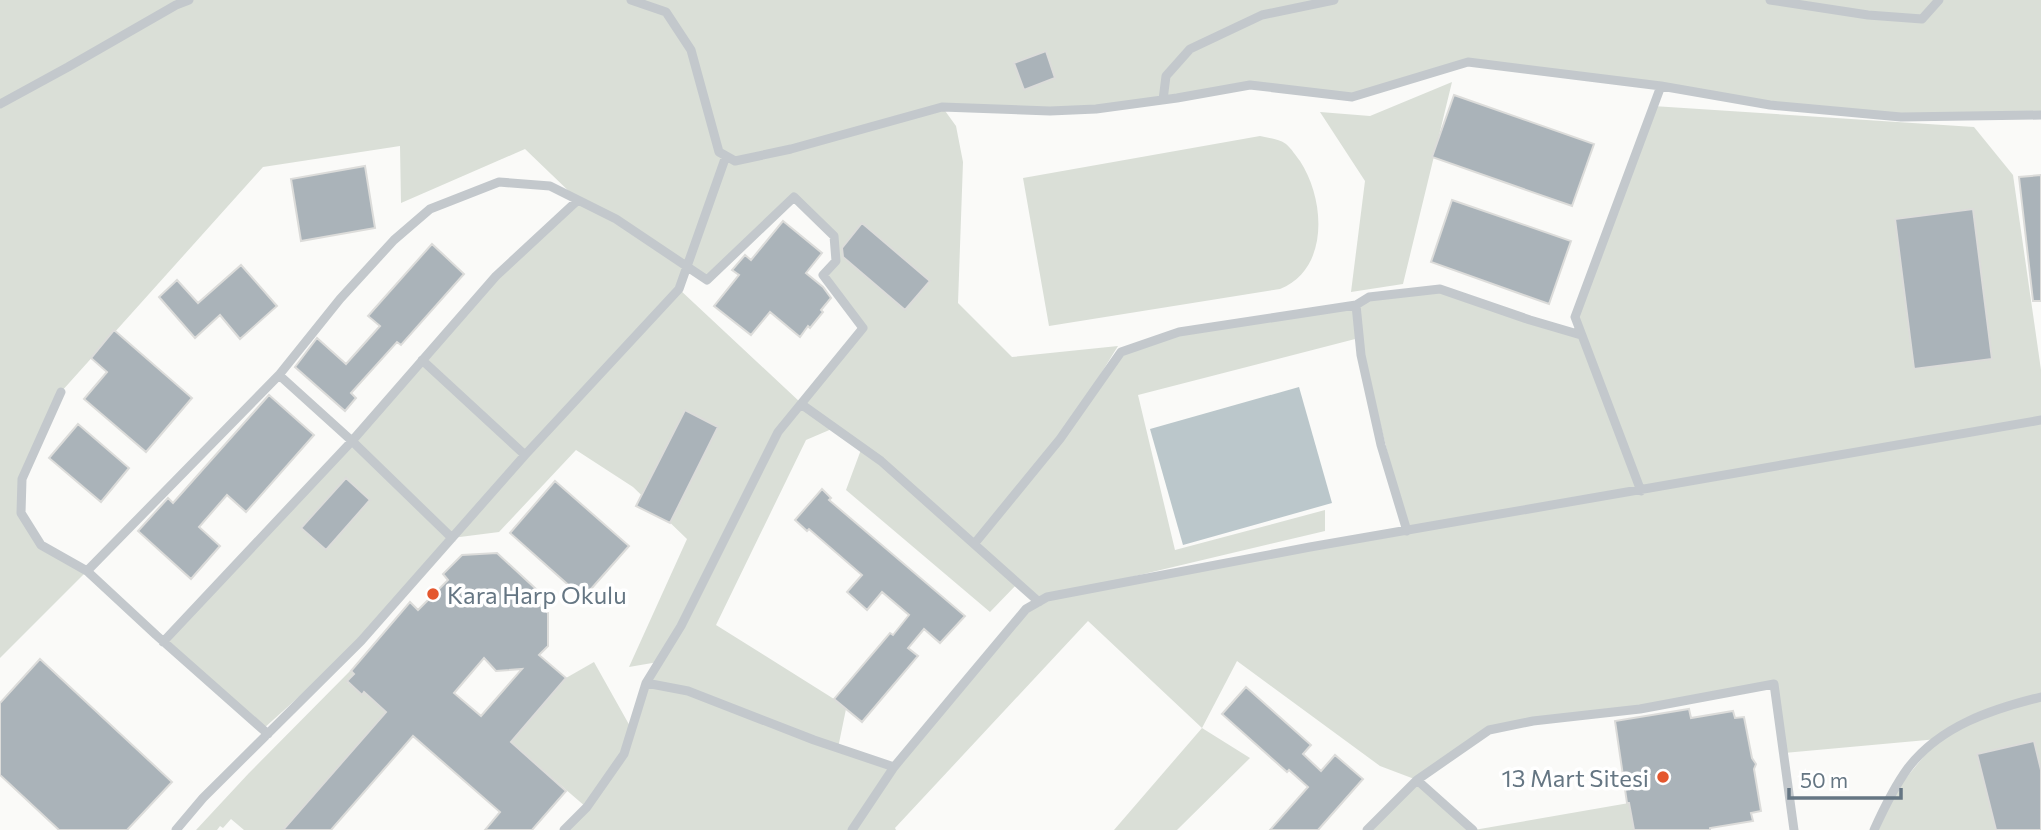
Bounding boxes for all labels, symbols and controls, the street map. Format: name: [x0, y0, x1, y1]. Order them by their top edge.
place label: Kara Harp Okulu: [447, 580, 627, 609]
marker: Kara Harp Okulu: [425, 586, 441, 602]
scale bar: [1789, 756, 1901, 800]
place label: 13 Mart Sitesi: [1501, 763, 1649, 792]
text: 50 m: [1800, 767, 1848, 792]
marker: 13 Mart Sitesi: [1655, 769, 1671, 785]

